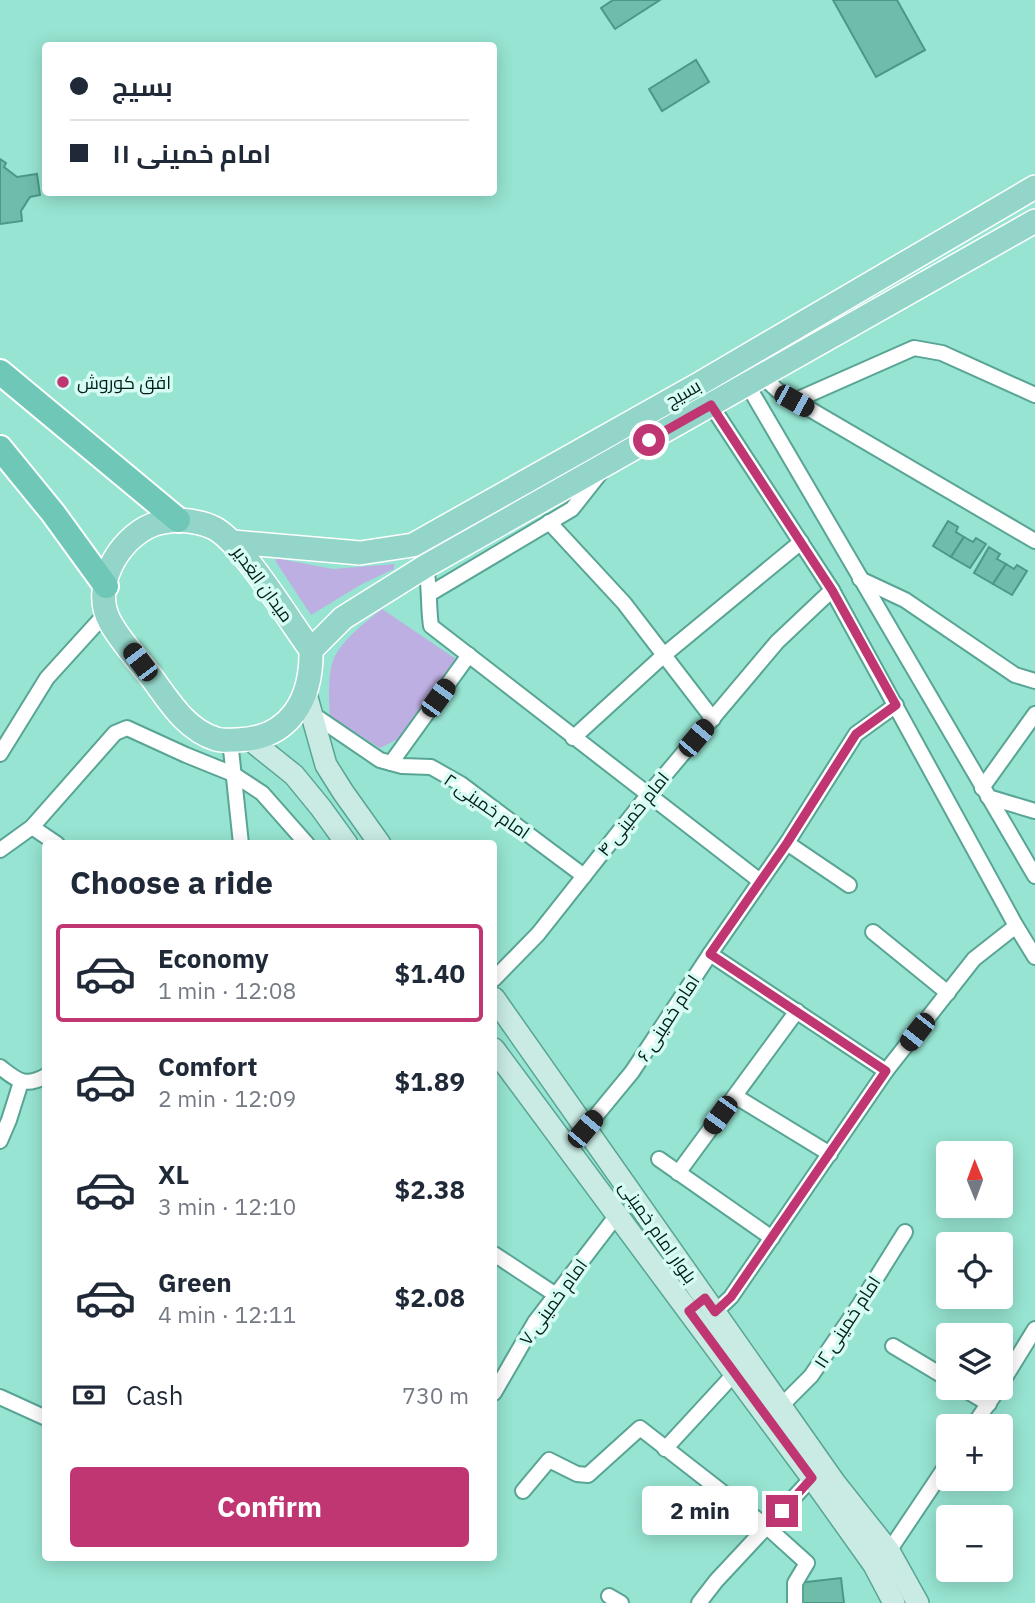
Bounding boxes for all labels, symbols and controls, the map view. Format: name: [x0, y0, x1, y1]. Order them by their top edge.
text: بسیج: [112, 69, 173, 103]
text: امام خمینی ۱۱: [112, 136, 271, 170]
place label: افق کوروش: [77, 371, 171, 395]
marker: افق کوروش: [55, 374, 71, 390]
street label: بسیج: [661, 374, 705, 413]
car: [771, 382, 818, 420]
route start: [633, 424, 665, 456]
street label: میدان الغدیر: [227, 541, 298, 627]
car: [119, 639, 162, 685]
car: [418, 675, 459, 721]
car: [675, 715, 718, 761]
street label: امام خمینی ۴: [592, 767, 675, 862]
street label: امام خمینی ۲: [439, 768, 534, 845]
text: Choose a ride: [70, 861, 273, 903]
text: Economy: [158, 941, 269, 975]
icon: car: [74, 942, 137, 1005]
text: $1.40: [395, 956, 465, 990]
street label: امام خمینی ۶: [631, 970, 705, 1066]
text: 1 min · 12:08: [158, 975, 296, 1005]
car: [896, 1009, 939, 1055]
text: Comfort: [158, 1049, 257, 1083]
icon: car: [74, 1050, 137, 1113]
text: $1.89: [395, 1064, 465, 1098]
text: 2 min · 12:09: [158, 1083, 296, 1113]
car: [700, 1092, 741, 1138]
car: [564, 1106, 607, 1152]
north arrow: [936, 1141, 1013, 1218]
map controls: [936, 1141, 1013, 1582]
text: XL: [158, 1157, 189, 1191]
icon: car: [74, 1158, 137, 1221]
text: $2.38: [395, 1172, 465, 1206]
street label: بلوار امام خمینی: [613, 1176, 702, 1288]
text: 3 min · 12:10: [158, 1191, 296, 1221]
button: locate: [936, 1232, 1013, 1309]
street label: امام خمینی ۷: [514, 1254, 593, 1350]
text: Green: [158, 1265, 232, 1299]
icon: car: [74, 1266, 137, 1329]
street label: امام خمینی ۱۲: [809, 1272, 886, 1373]
text: $2.08: [395, 1280, 465, 1314]
text: 4 min · 12:11: [158, 1299, 296, 1329]
button: layers: [936, 1323, 1013, 1400]
icon: cash: [70, 1376, 108, 1414]
text: Cash: [126, 1378, 183, 1412]
text: 730 m: [402, 1380, 469, 1410]
button: +: [936, 1414, 1013, 1491]
button: Confirm: [70, 1467, 469, 1547]
callout: 2 min: [642, 1486, 758, 1536]
text: 2 min: [670, 1495, 730, 1525]
route end: [766, 1495, 798, 1527]
button: −: [936, 1505, 1013, 1582]

